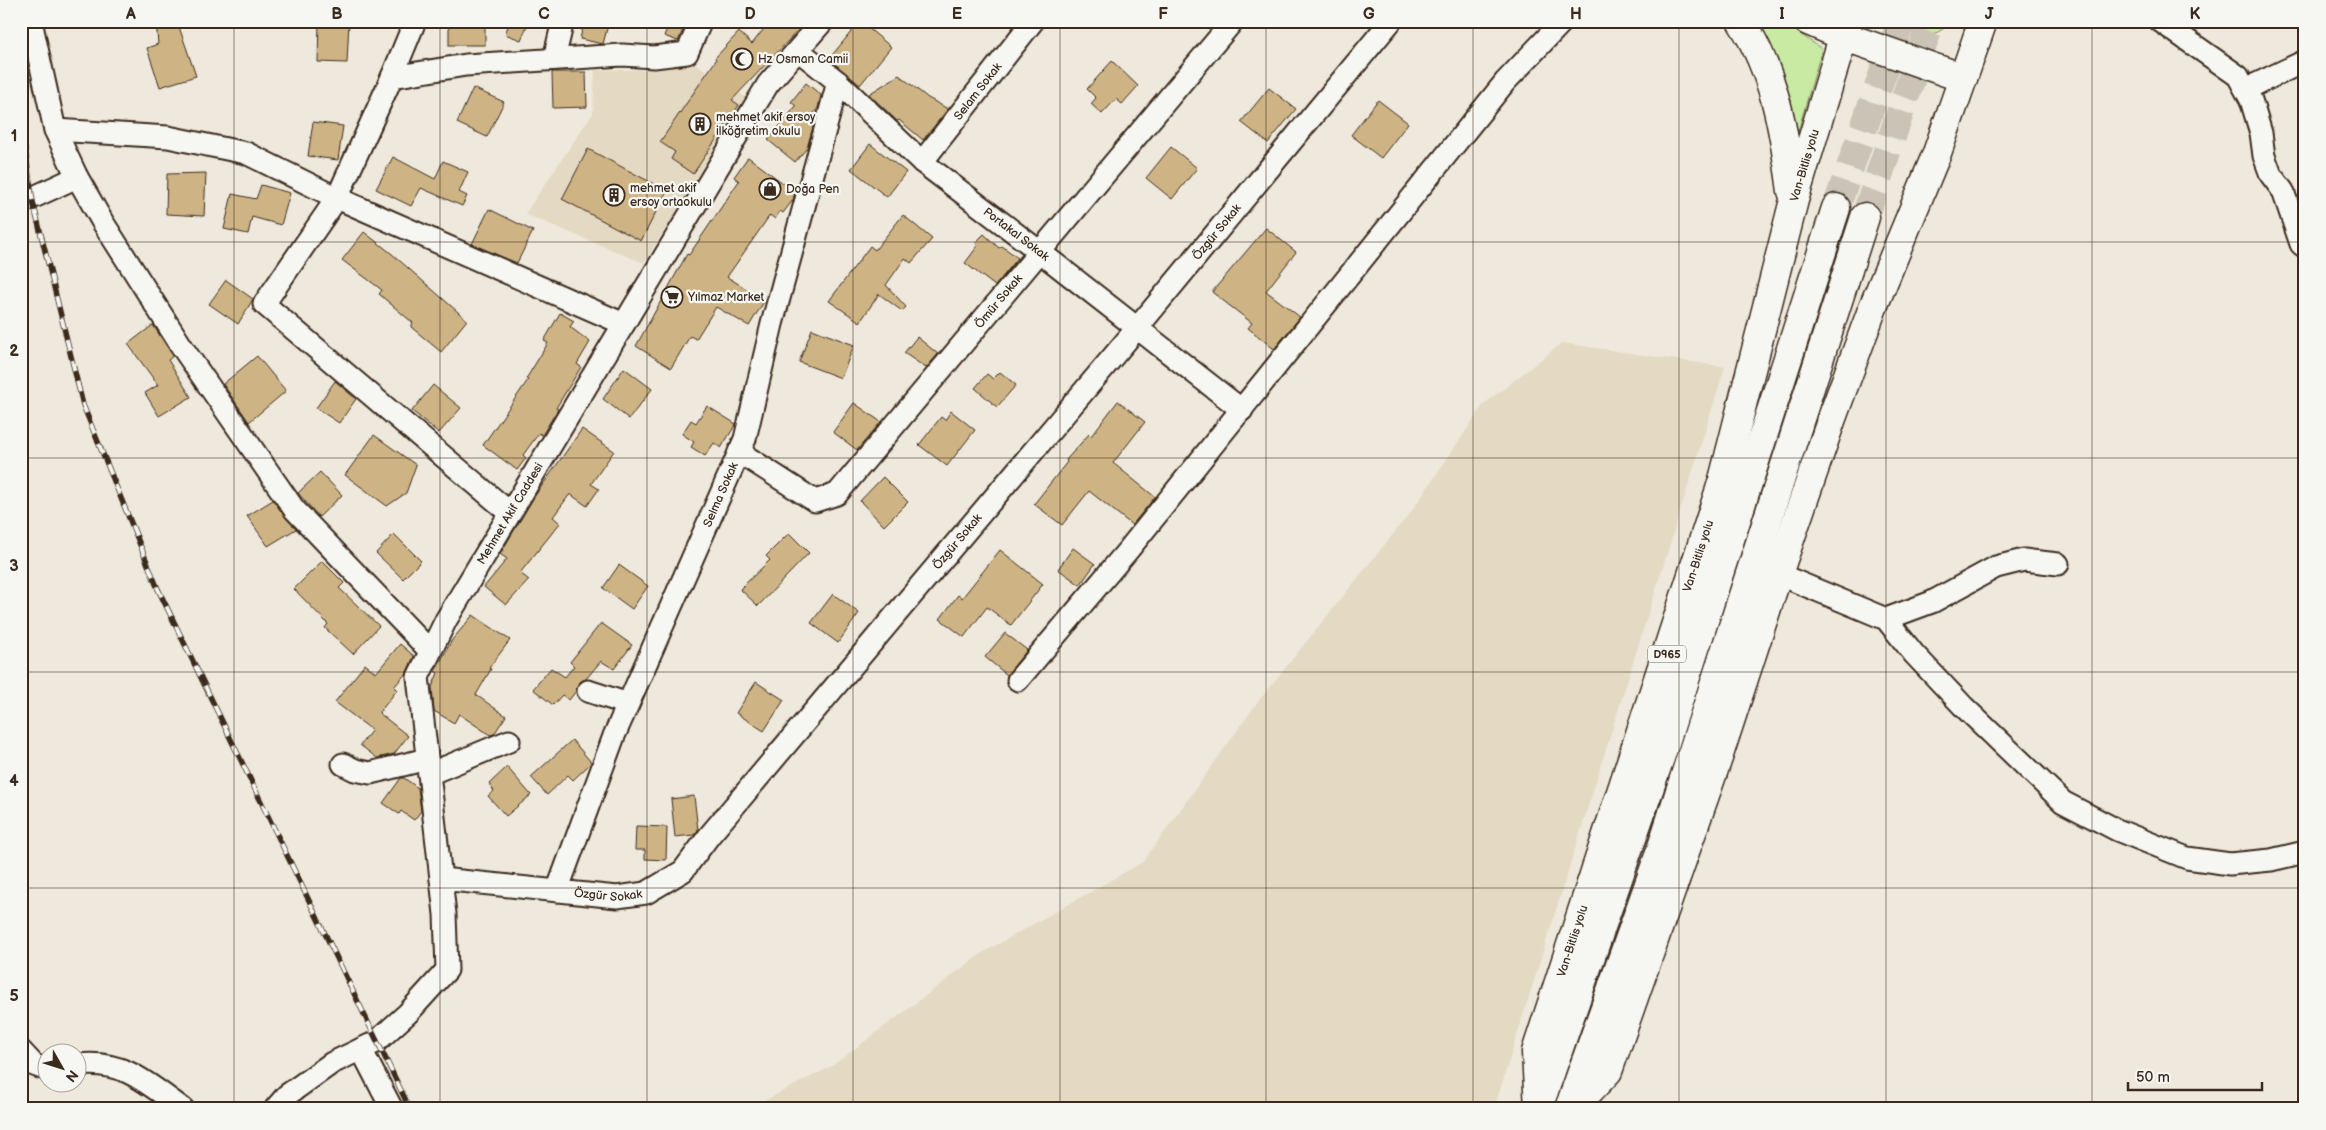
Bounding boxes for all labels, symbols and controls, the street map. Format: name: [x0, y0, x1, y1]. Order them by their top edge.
text: A: [125, 5, 136, 24]
text: B: [331, 5, 343, 24]
text: C: [538, 5, 550, 24]
text: D: [744, 5, 756, 24]
text: E: [952, 5, 962, 24]
text: F: [1158, 5, 1168, 24]
text: G: [1363, 5, 1375, 24]
text: H: [1570, 5, 1582, 24]
text: I: [1779, 5, 1785, 24]
text: J: [1985, 5, 1994, 24]
text: K: [2190, 5, 2201, 24]
mosque icon: Hz Osman Camii: [730, 47, 754, 71]
place label: Hz Osman Camii: [758, 52, 849, 67]
street label: Selam Sokak: [951, 60, 1005, 123]
place label: mehmet akif ersoy ilköğretim okulu: [716, 110, 816, 139]
building icon: mehmet akif ersoy ilköğretim okulu: [688, 112, 712, 136]
text: 1: [11, 127, 17, 146]
street label: Van-Bitlis yolu: [1787, 127, 1823, 203]
shop icon: Doğa Pen: [758, 177, 782, 201]
place label: mehmet akif ersoy ortaokulu: [630, 181, 712, 210]
place label: Doğa Pen: [786, 182, 840, 197]
building icon: mehmet akif ersoy ortaokulu: [602, 183, 626, 207]
street label: Özgür Sokak: [1189, 201, 1245, 263]
street label: Portakal Sokak: [980, 204, 1052, 264]
street label: Ömür Sokak: [971, 271, 1026, 332]
supermarket icon: Yılmaz Market: [660, 285, 684, 309]
place label: Yılmaz Market: [687, 290, 764, 305]
text: 2: [9, 342, 19, 361]
street label: Mehmet Akif Caddesi: [474, 460, 547, 567]
street label: Selma Sokak: [700, 460, 742, 530]
street label: Özgür Sokak: [929, 511, 985, 573]
street label: Van-Bitlis yolu: [1680, 518, 1717, 594]
text: 3: [9, 557, 19, 576]
road number: D965: [1648, 646, 1686, 662]
text: 4: [9, 772, 19, 791]
street label: Özgür Sokak: [573, 885, 643, 905]
street label: Van-Bitlis yolu: [1554, 903, 1592, 979]
text: 5: [9, 987, 19, 1006]
north arrow: [38, 1042, 88, 1092]
scale bar: [2128, 1060, 2262, 1092]
text: N: [62, 1066, 82, 1085]
text: 50 m: [2136, 1068, 2170, 1087]

